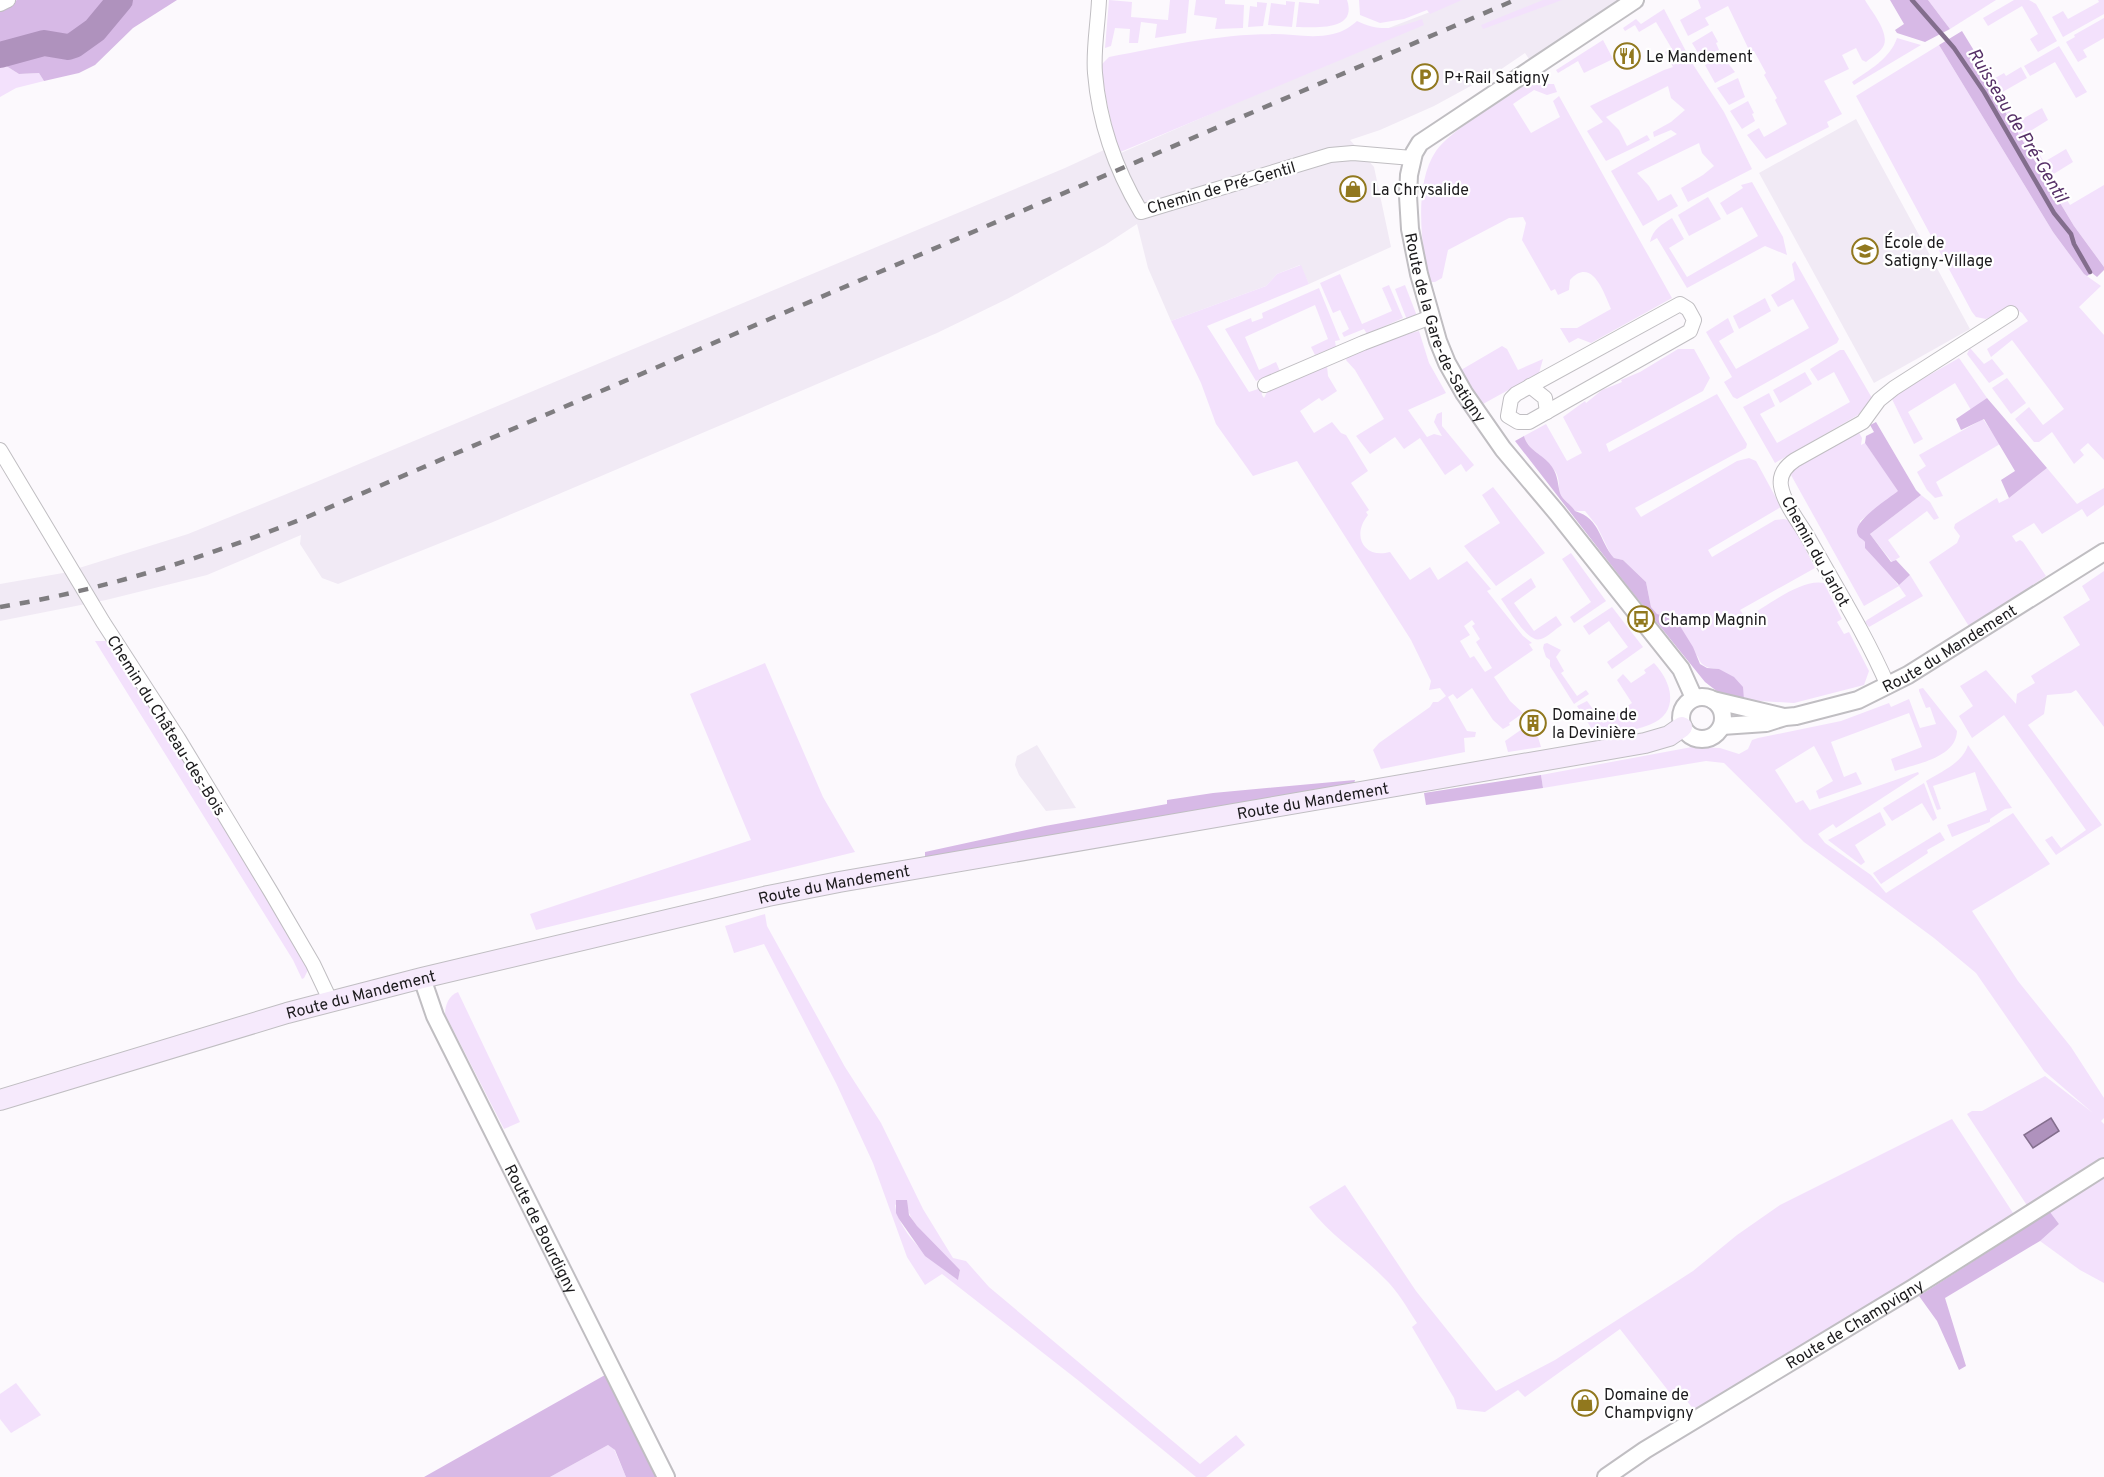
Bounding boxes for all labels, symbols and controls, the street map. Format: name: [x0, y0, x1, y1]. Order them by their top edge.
restaurant icon: Le Mandement: [1612, 41, 1642, 71]
water label: Ruisseau de Pré-Gentil: [1961, 44, 2073, 208]
place label: Le Mandement: [1646, 48, 1753, 68]
parking icon: P+Rail Satigny: [1410, 62, 1440, 92]
place label: P+Rail Satigny: [1444, 69, 1549, 89]
street label: Chemin de Pré-Gentil: [1145, 158, 1298, 220]
shop icon: La Chrysalide: [1338, 174, 1368, 204]
place label: La Chrysalide: [1372, 181, 1469, 201]
street label: Route de la Gare-de-Satigny: [1399, 231, 1490, 427]
place label: École de Satigny-Village: [1884, 232, 1993, 272]
school or university icon: École de Satigny-Village: [1850, 236, 1880, 266]
street label: Chemin du Jarlot: [1776, 493, 1853, 611]
street label: Route du Mandement: [1879, 601, 2021, 698]
bus stop icon: Champ Magnin: [1626, 604, 1656, 634]
place label: Champ Magnin: [1660, 611, 1767, 631]
street label: Chemin du Château-des-Bois: [101, 632, 229, 820]
place label: Domaine de la Devinière: [1552, 706, 1637, 744]
building icon: Domaine de la Devinière: [1518, 708, 1548, 738]
street label: Route du Mandement: [1236, 779, 1390, 825]
street label: Route du Mandement: [757, 862, 912, 910]
street label: Route du Mandement: [284, 967, 438, 1025]
street label: Route de Bourdigny: [499, 1162, 581, 1298]
street label: Route de Champvigny: [1783, 1276, 1928, 1374]
place label: Domaine de Champvigny: [1604, 1386, 1694, 1424]
shop icon: Domaine de Champvigny: [1570, 1388, 1600, 1418]

